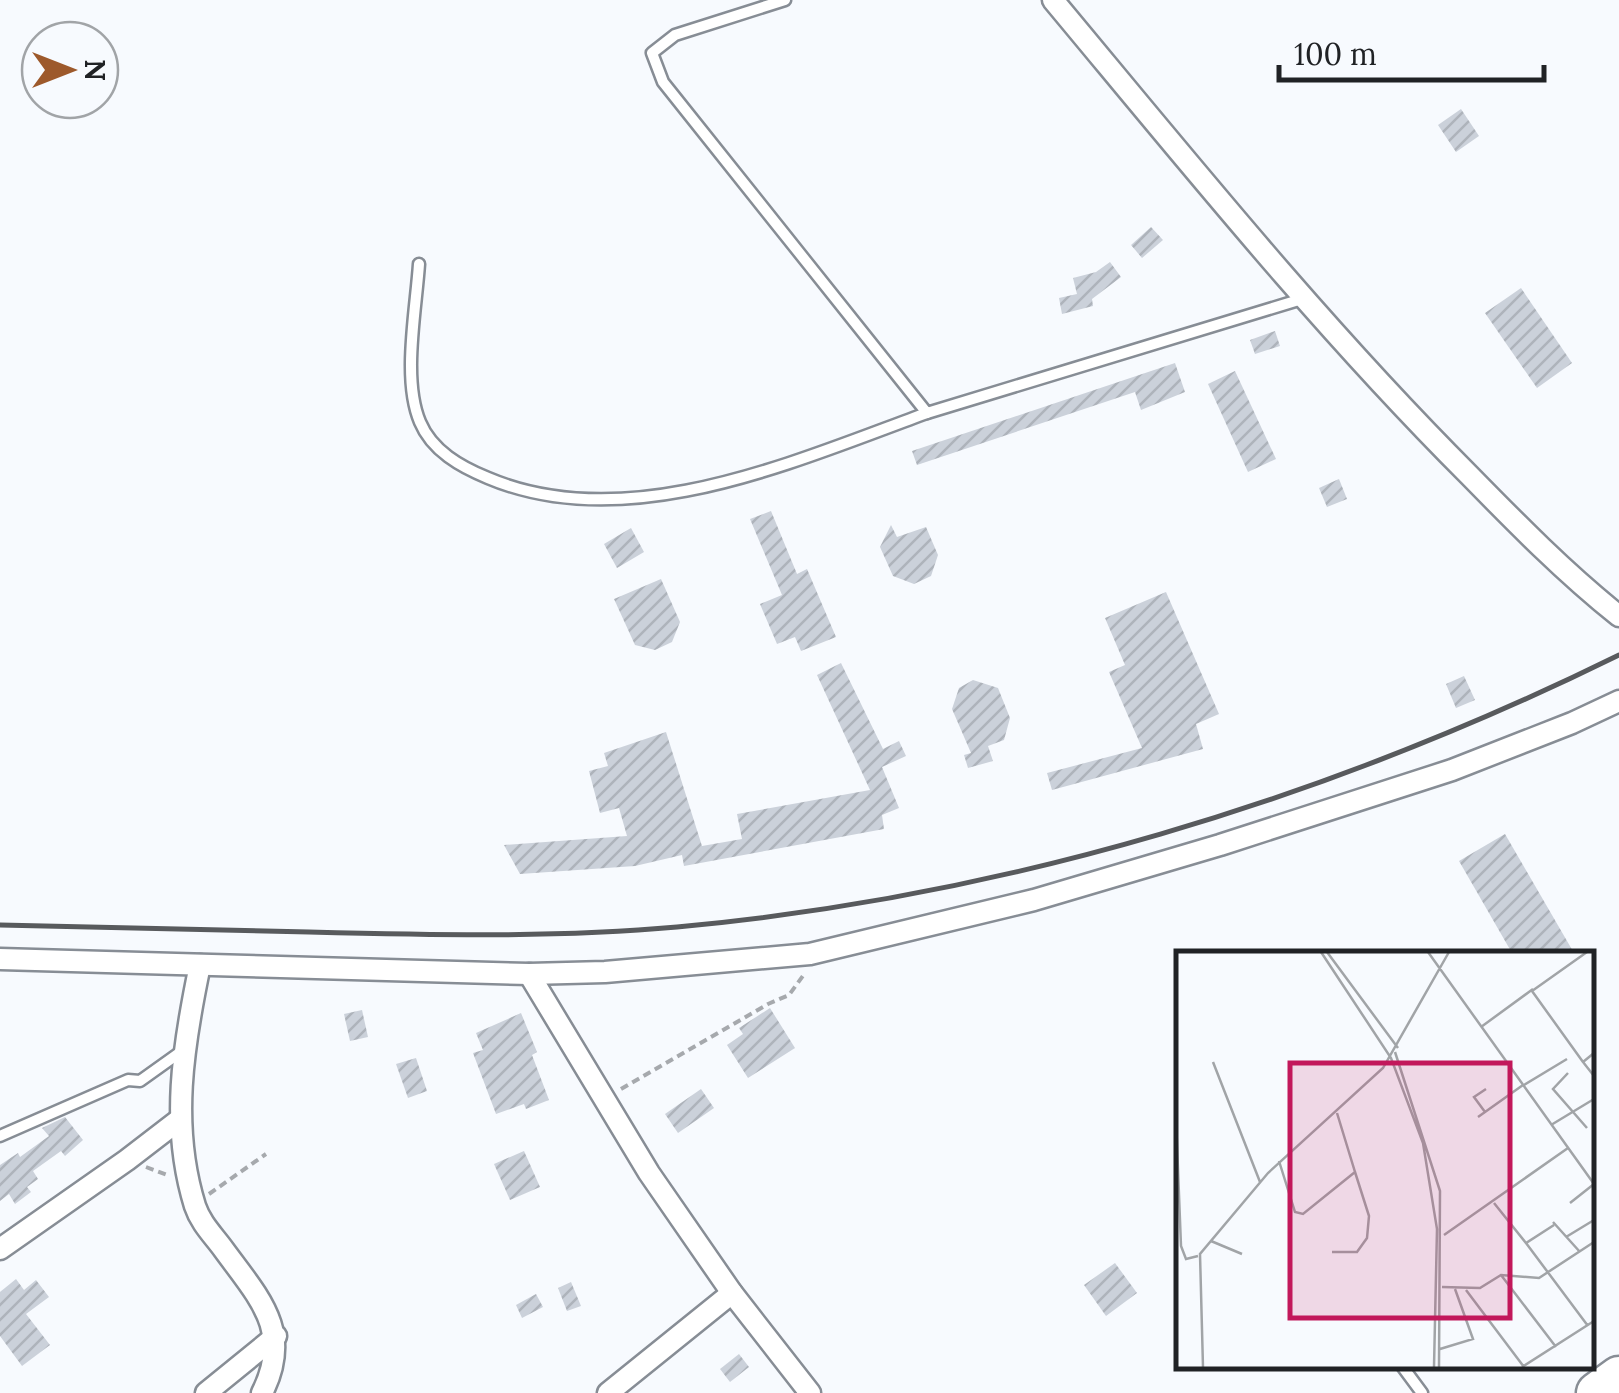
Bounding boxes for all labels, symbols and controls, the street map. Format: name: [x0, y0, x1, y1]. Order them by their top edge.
north arrow: [20, 20, 120, 120]
scale bar: [1279, 20, 1544, 82]
text: 100 m: [1294, 35, 1377, 73]
text: N: [77, 59, 113, 81]
inset map: [1176, 951, 1594, 1368]

